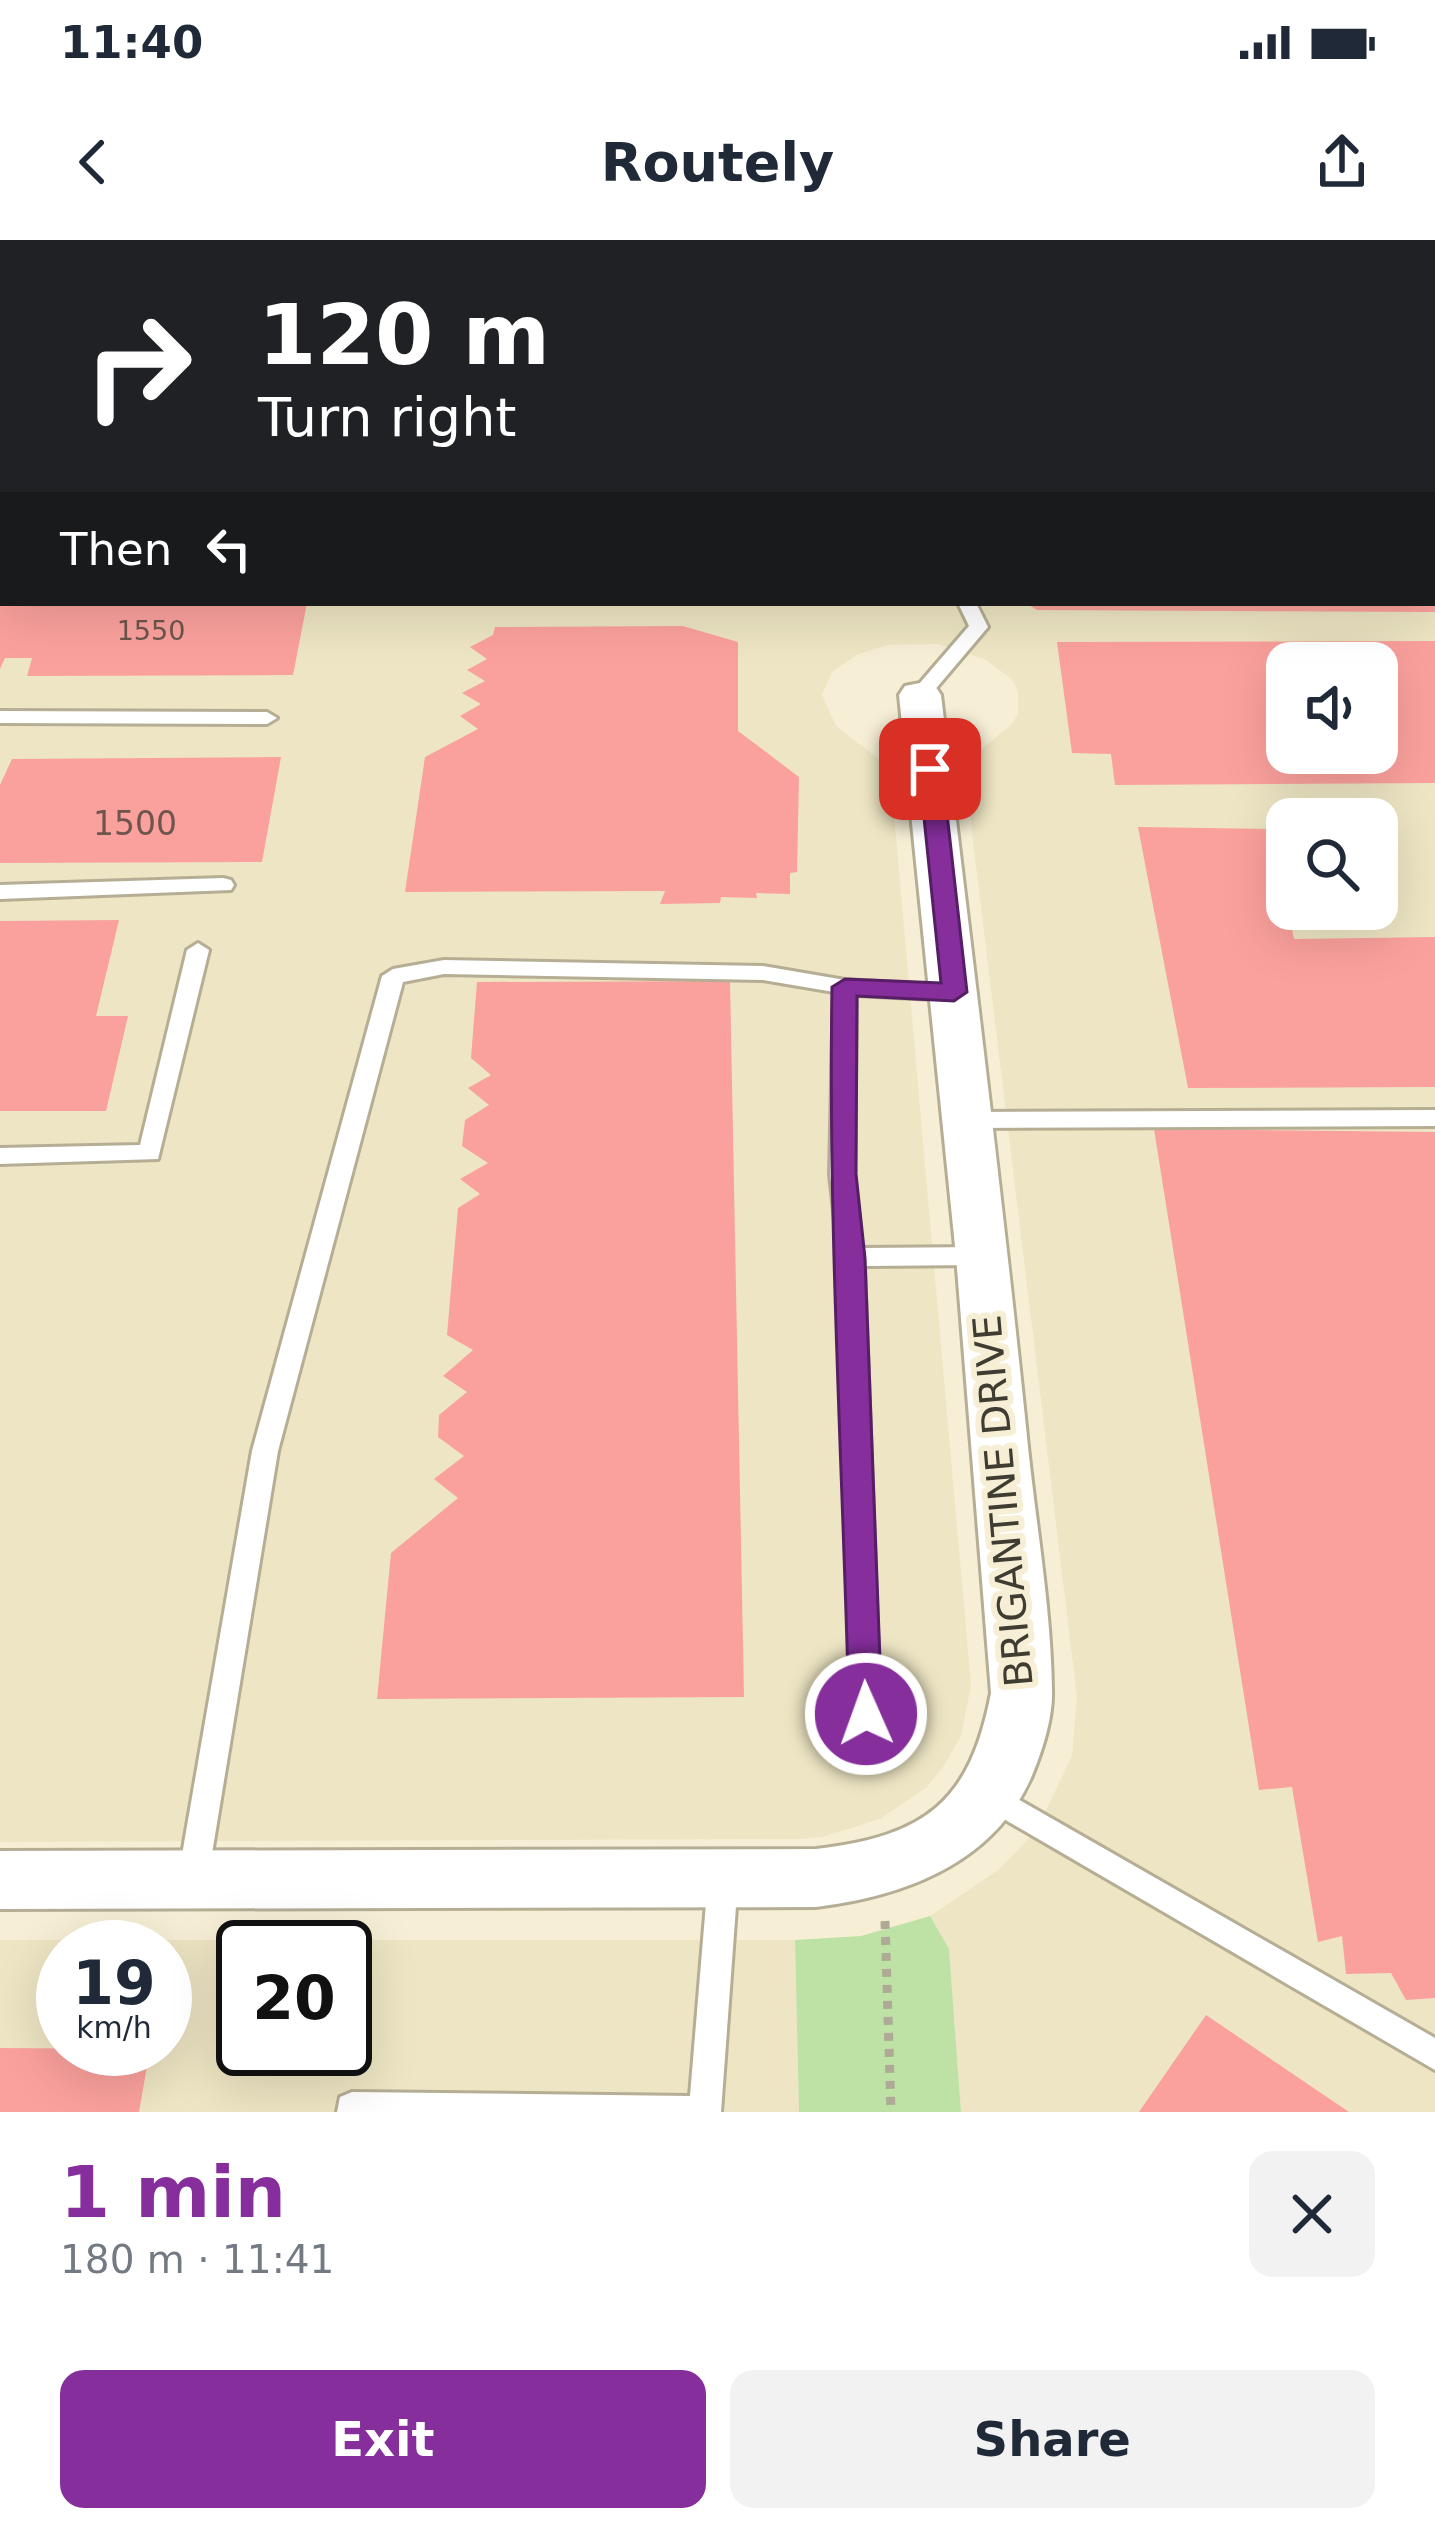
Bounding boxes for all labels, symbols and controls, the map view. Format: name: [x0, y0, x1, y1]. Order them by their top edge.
text: 11:40: [60, 16, 203, 69]
icon: back: [60, 129, 126, 195]
icon: share: [1309, 129, 1375, 195]
text: Routely: [601, 131, 834, 194]
text: 120 m: [258, 286, 550, 384]
icon: right: [60, 288, 216, 444]
text: Turn right: [258, 386, 517, 449]
icon: left: [196, 516, 262, 582]
text: Then: [60, 523, 172, 576]
house number: 1550: [117, 615, 185, 646]
map controls: [1266, 642, 1398, 930]
button: sound: [1266, 642, 1398, 774]
pin: [879, 718, 981, 820]
icon: arrive: [897, 736, 963, 802]
button: search: [1266, 798, 1398, 930]
house number: 1500: [93, 804, 177, 843]
street label: BRIGANTINE DRIVE: [964, 1313, 1042, 1689]
position arrow: [803, 1651, 929, 1777]
speed limit sign: 20: [216, 1920, 372, 2076]
text: 19: [72, 1948, 156, 2018]
text: km/h: [76, 2010, 152, 2045]
text: 1 min: [60, 2150, 286, 2234]
button: close: [1249, 2151, 1375, 2277]
text: 180 m · 11:41: [60, 2237, 334, 2282]
button: Exit: [60, 2370, 706, 2508]
button: Share: [730, 2370, 1375, 2508]

